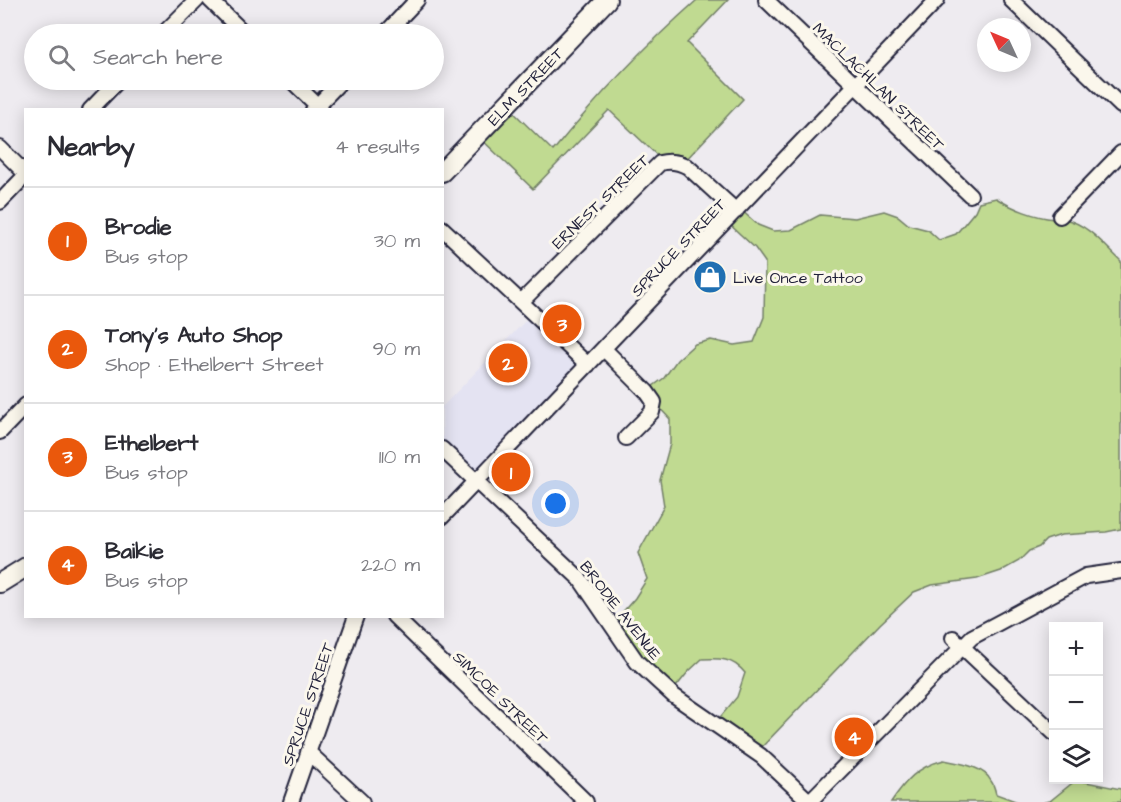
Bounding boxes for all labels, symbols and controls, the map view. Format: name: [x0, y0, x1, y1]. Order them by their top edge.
street label: MACLACHLAN STREET: [808, 18, 949, 156]
north arrow: [977, 18, 1031, 72]
search box: [24, 24, 444, 90]
icon: search: [45, 41, 78, 74]
text: Search here: [93, 42, 223, 73]
street label: ELM STREET: [483, 43, 569, 131]
text: Nearby: [48, 129, 135, 165]
text: 4 results: [335, 133, 420, 161]
street label: ERNEST STREET: [547, 149, 654, 254]
street label: SPRUCE STREET: [626, 194, 731, 302]
text: Brodie: [105, 212, 172, 243]
text: 1: [66, 227, 69, 255]
text: 30 m: [374, 227, 420, 255]
text: Bus stop: [105, 243, 188, 271]
shop icon: Live Once Tattoo: [692, 259, 728, 295]
place label: Live Once Tattoo: [733, 267, 863, 289]
pin: 3: [542, 302, 582, 346]
text: Tony's Auto Shop: [105, 320, 283, 351]
text: 2: [62, 335, 73, 363]
text: 90 m: [372, 335, 420, 363]
pin: 2: [488, 340, 528, 386]
text: Shop · Ethelbert Street: [105, 351, 324, 379]
text: Ethelbert: [105, 428, 198, 459]
text: 3: [62, 443, 73, 471]
text: 110 m: [379, 443, 420, 471]
pin: 1: [492, 450, 530, 494]
text: Bus stop: [105, 459, 188, 487]
your location: [541, 489, 570, 518]
text: Baikie: [105, 536, 164, 567]
text: 4: [61, 551, 74, 579]
text: 220 m: [361, 551, 420, 579]
street label: BRODIE AVENUE: [574, 556, 666, 665]
text: Bus stop: [105, 567, 188, 595]
map controls: [1049, 622, 1103, 784]
button: +: [1049, 622, 1103, 676]
street label: SPRUCE STREET: [277, 640, 339, 769]
street label: SIMCOE STREET: [448, 647, 553, 749]
button: −: [1049, 676, 1103, 730]
pin: 4: [834, 714, 874, 760]
button: layers: [1049, 730, 1103, 784]

